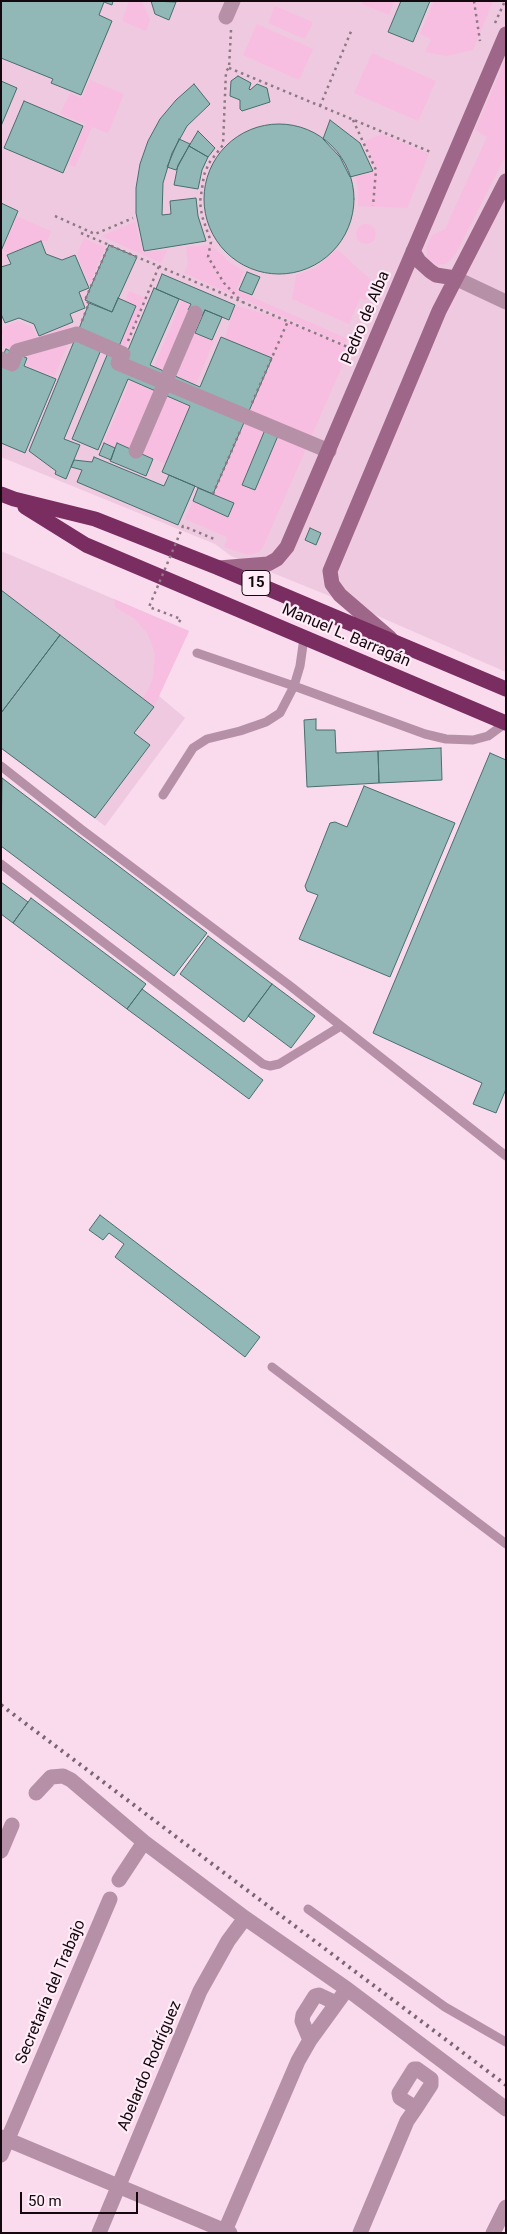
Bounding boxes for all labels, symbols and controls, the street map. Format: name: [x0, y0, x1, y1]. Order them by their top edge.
street label: Pedro de Alba: [338, 269, 394, 367]
road number: 15: [242, 570, 270, 596]
street label: Manuel L. Barragán: [279, 600, 413, 672]
street label: Secretaría del Trabajo: [12, 1917, 90, 2067]
street label: Abelardo Rodríguez: [114, 1998, 186, 2134]
scale bar: [22, 2182, 140, 2214]
text: 50 m: [28, 2192, 62, 2210]

